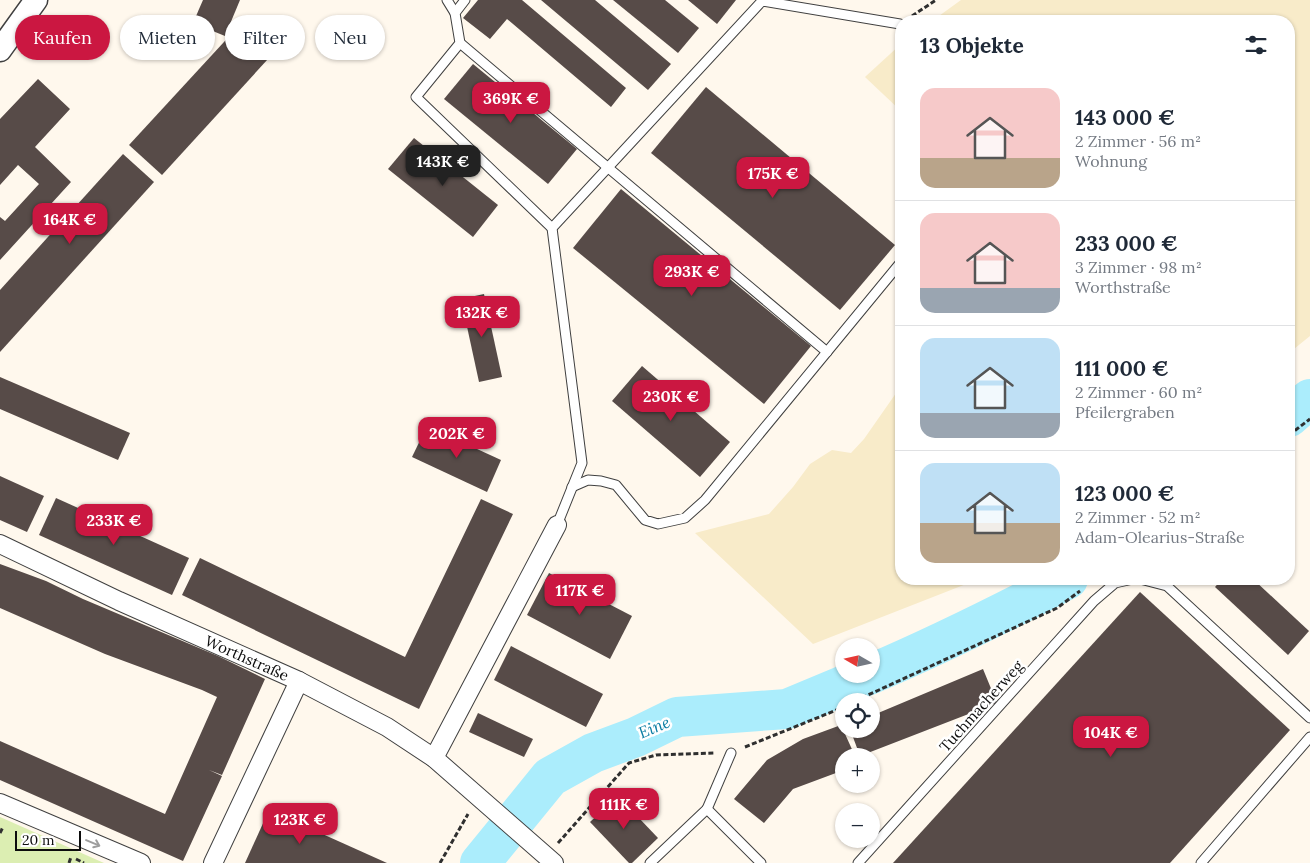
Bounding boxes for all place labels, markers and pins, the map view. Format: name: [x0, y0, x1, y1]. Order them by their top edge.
pin: 369K €: [470, 82, 552, 124]
pin: 143K €: [402, 144, 484, 187]
pin: 175K €: [732, 156, 814, 199]
pin: 164K €: [29, 202, 111, 245]
pin: 293K €: [651, 254, 733, 297]
pin: 132K €: [441, 296, 523, 338]
pin: 230K €: [630, 380, 712, 422]
pin: 202K €: [416, 416, 498, 459]
pin: 233K €: [73, 504, 155, 546]
pin: 117K €: [539, 574, 621, 616]
pin: 104K €: [1070, 716, 1152, 758]
pin: 111K €: [583, 788, 665, 830]
pin: 123K €: [259, 802, 341, 845]

